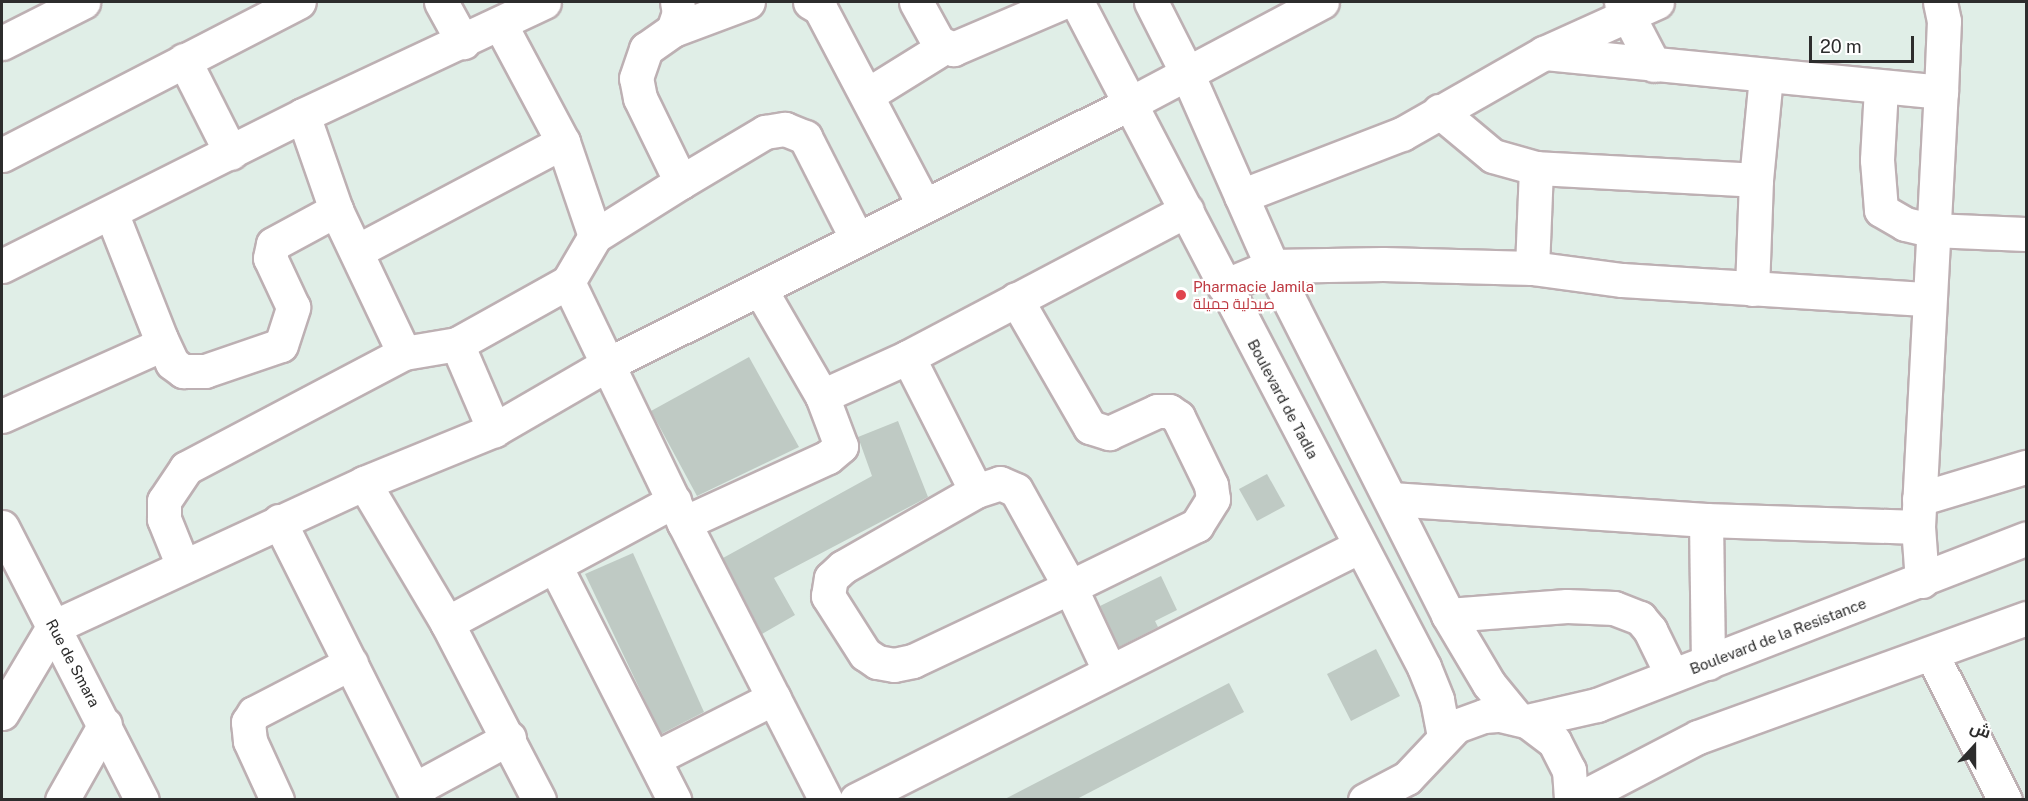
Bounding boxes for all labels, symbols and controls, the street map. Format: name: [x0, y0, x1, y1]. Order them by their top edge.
scale bar: [1812, 24, 1917, 62]
text: 20 m: [1820, 36, 1862, 57]
place label: Pharmacie Jamila صيدلية جميلة: [1193, 277, 1314, 312]
marker: Pharmacie Jamila صيدلية جميلة: [1174, 288, 1188, 302]
street label: Boulevard de Tadla: [1244, 336, 1322, 462]
street label: Boulevard de la Resistance: [1687, 594, 1869, 678]
street label: Rue de Smara: [42, 616, 104, 710]
north arrow: [1944, 717, 2004, 777]
text: ش: [1968, 717, 1994, 742]

